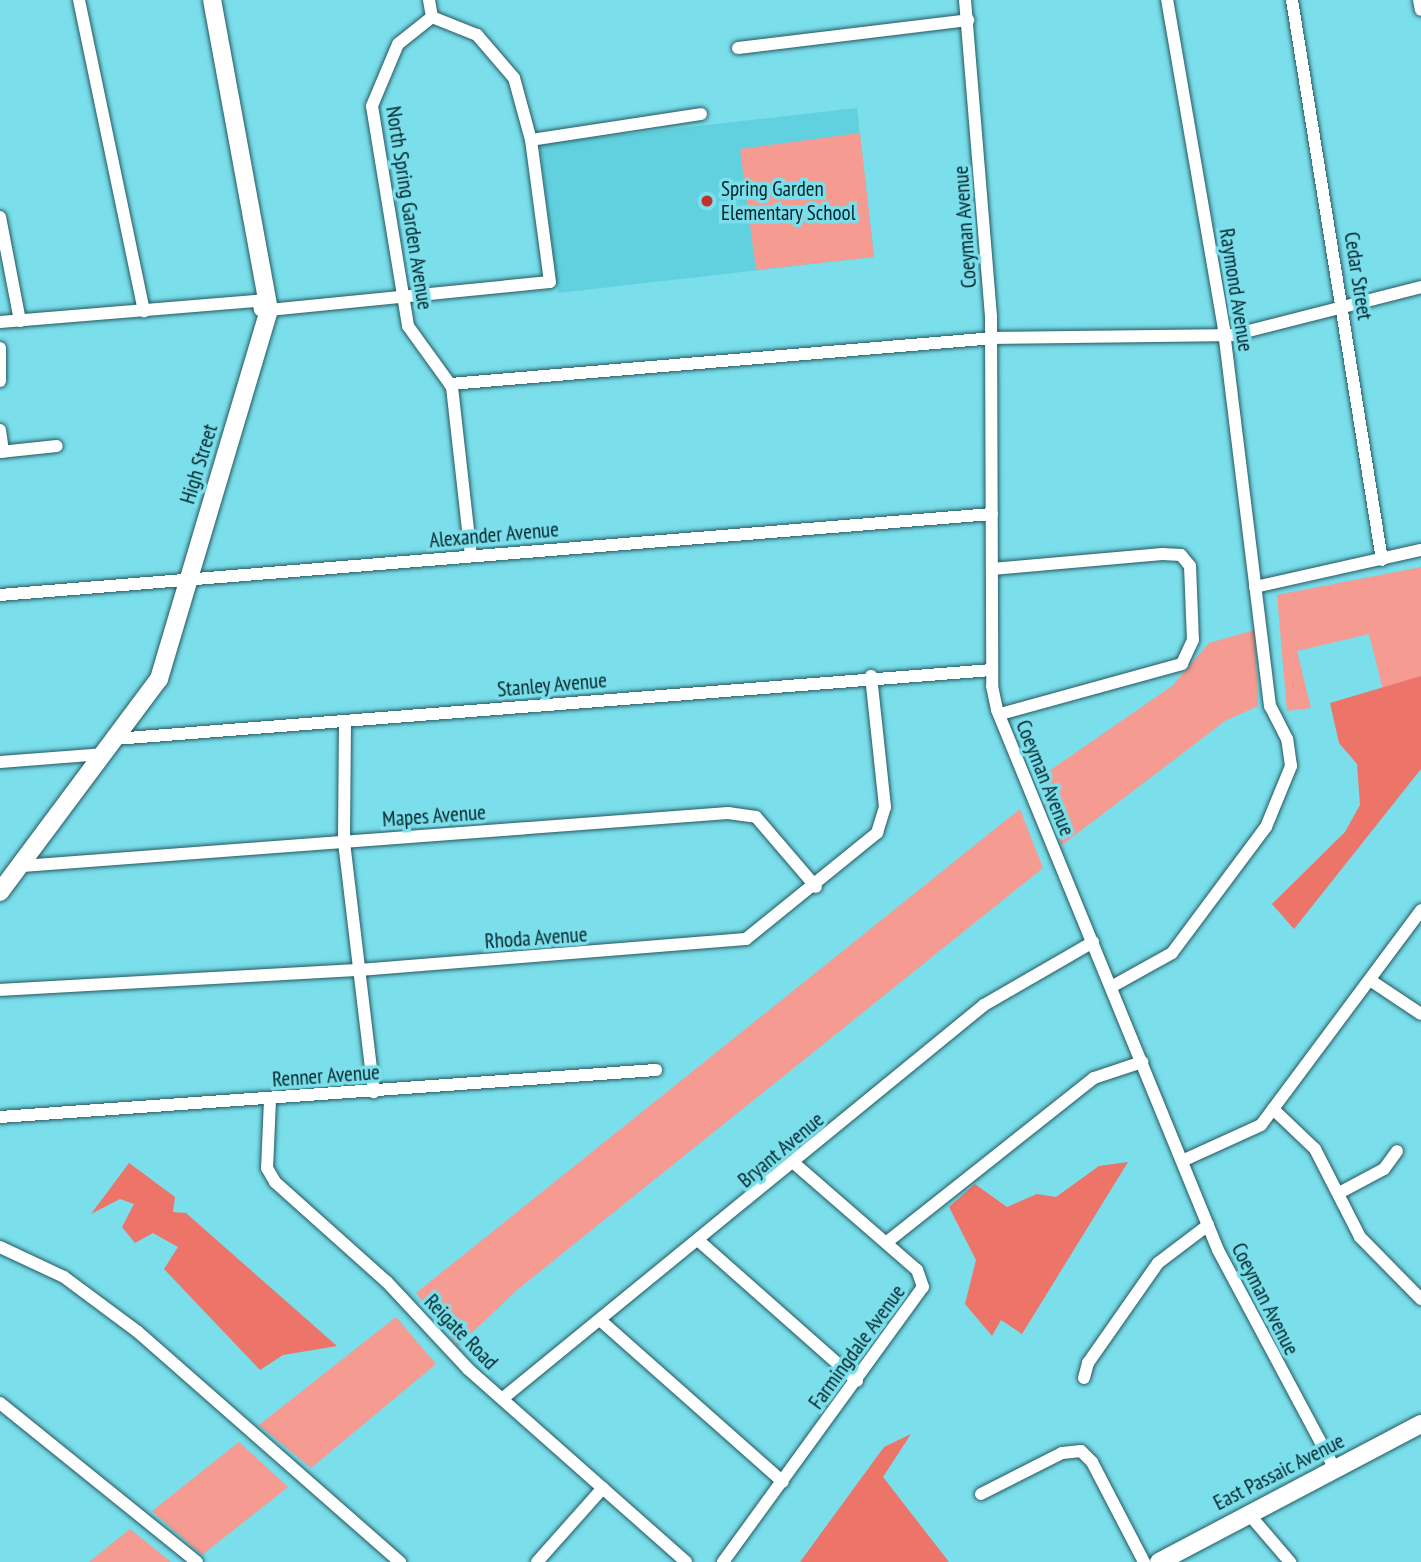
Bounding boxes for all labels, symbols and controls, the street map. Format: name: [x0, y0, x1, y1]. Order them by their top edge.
street label: North Spring Garden Avenue: [380, 104, 438, 312]
street label: Coeyman Avenue: [948, 165, 982, 289]
place label: Spring Garden Elementary School: [721, 176, 856, 226]
marker: Spring Garden Elementary School: [699, 193, 715, 209]
street label: Raymond Avenue: [1214, 226, 1258, 354]
street label: Cedar Street: [1339, 230, 1377, 322]
street label: High Street: [175, 421, 223, 507]
street label: Alexander Avenue: [428, 517, 560, 553]
street label: Stanley Avenue: [496, 668, 608, 702]
street label: Coeyman Avenue: [1010, 716, 1080, 840]
street label: Mapes Avenue: [381, 800, 487, 832]
street label: Rhoda Avenue: [484, 922, 588, 954]
street label: Renner Avenue: [271, 1060, 381, 1092]
street label: Bryant Avenue: [733, 1107, 829, 1193]
street label: Coeyman Avenue: [1226, 1238, 1304, 1360]
street label: Farmingdale Avenue: [803, 1280, 911, 1414]
street label: Reigate Road: [419, 1289, 503, 1375]
street label: East Passaic Avenue: [1209, 1428, 1349, 1516]

